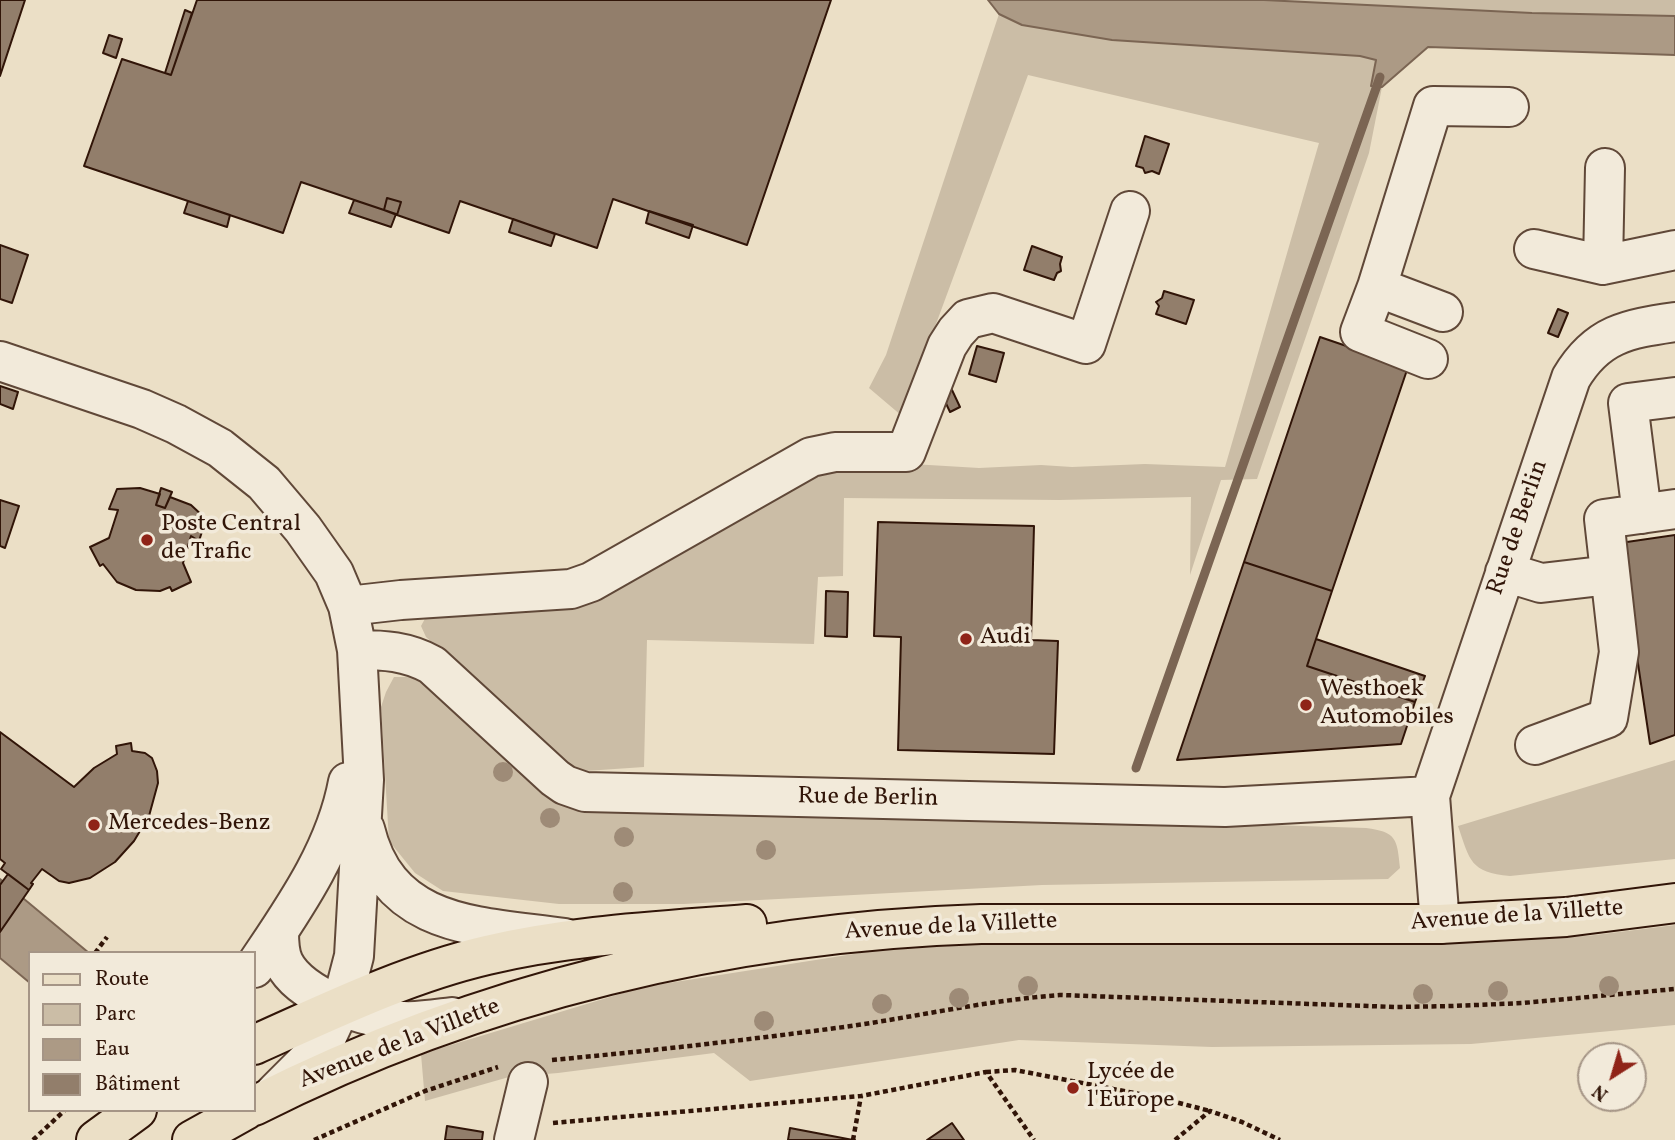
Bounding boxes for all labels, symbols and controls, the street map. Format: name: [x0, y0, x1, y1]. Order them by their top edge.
street label: Rue de Berlin: [1482, 457, 1556, 599]
place label: Poste Central de Trafic: [161, 512, 301, 568]
marker: Poste Central de Trafic: [139, 532, 155, 548]
place label: Audi: [980, 625, 1031, 653]
marker: Audi: [958, 631, 974, 647]
place label: Westhoek Automobiles: [1320, 677, 1454, 733]
marker: Westhoek Automobiles: [1298, 697, 1314, 713]
street label: Rue de Berlin: [797, 783, 939, 815]
place label: Mercedes-Benz: [108, 811, 271, 839]
marker: Mercedes-Benz: [86, 817, 102, 833]
street label: Avenue de la Villette: [1410, 895, 1624, 939]
street label: Avenue de la Villette: [844, 908, 1058, 948]
legend: [28, 951, 256, 1112]
text: Route: [95, 965, 149, 994]
street label: Avenue de la Villette: [295, 993, 505, 1097]
text: Parc: [95, 1000, 136, 1029]
text: Eau: [95, 1035, 130, 1064]
north arrow: [1577, 1042, 1647, 1112]
place label: Lycée de l'Europe: [1087, 1060, 1175, 1116]
text: Bâtiment: [95, 1070, 180, 1099]
text: N: [1587, 1078, 1614, 1107]
marker: Lycée de l'Europe: [1065, 1080, 1081, 1096]

